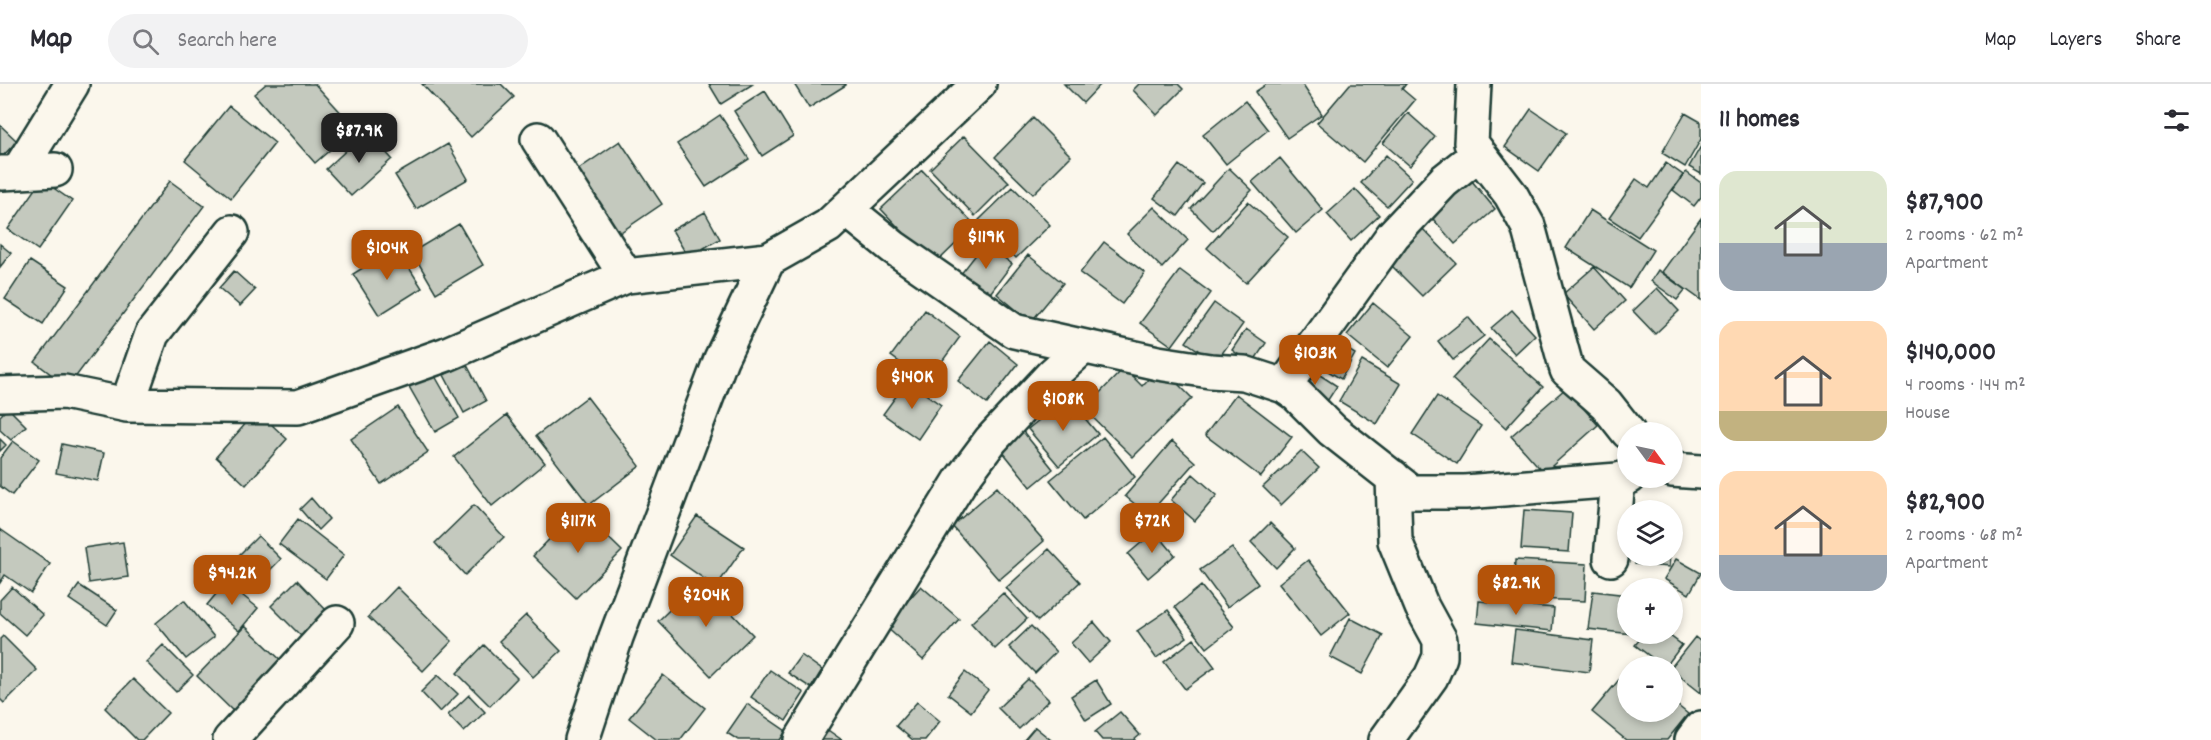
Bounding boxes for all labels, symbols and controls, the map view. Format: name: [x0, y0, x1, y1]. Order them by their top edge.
search box: [108, 14, 528, 68]
text: Map: [30, 21, 72, 61]
icon: search: [129, 25, 162, 58]
text: Search here: [177, 26, 277, 57]
text: Map: [1985, 26, 2016, 56]
text: Layers: [2049, 26, 2102, 56]
text: Share: [2135, 26, 2181, 56]
text: 11 homes: [1719, 102, 1800, 139]
icon: filters: [2160, 104, 2193, 137]
pin: $87.9K: [310, 113, 408, 164]
text: $87.9K: [335, 118, 383, 146]
text: $87,900: [1905, 185, 1984, 222]
icon: home: [1767, 195, 1839, 267]
pin: $119K: [944, 219, 1028, 270]
text: 2 rooms · 62 m²: [1905, 222, 2024, 250]
text: $119K: [967, 224, 1005, 252]
pin: $104K: [345, 230, 429, 281]
text: $104K: [366, 235, 408, 263]
text: Apartment: [1905, 250, 1988, 278]
pin: $103K: [1273, 335, 1357, 386]
text: $140,000: [1905, 335, 1996, 372]
text: $103K: [1293, 340, 1337, 368]
icon: home: [1767, 345, 1839, 417]
pin: $140K: [870, 359, 954, 410]
text: $140K: [891, 364, 933, 392]
text: 4 rooms · 144 m²: [1905, 372, 2026, 400]
pin: $108K: [1021, 381, 1105, 432]
text: $108K: [1042, 386, 1084, 414]
text: House: [1905, 400, 1950, 428]
north arrow: [1617, 422, 1683, 488]
map controls: [1617, 422, 1683, 722]
text: $82,900: [1905, 485, 1985, 522]
icon: home: [1767, 495, 1839, 567]
button: layers: [1617, 500, 1683, 566]
pin: $117K: [536, 503, 620, 554]
pin: $72K: [1116, 503, 1188, 554]
text: $117K: [560, 508, 596, 536]
text: $72K: [1134, 508, 1170, 536]
text: 2 rooms · 68 m²: [1905, 522, 2023, 550]
text: Apartment: [1905, 550, 1988, 578]
pin: $94.2K: [183, 555, 281, 606]
text: $94.2K: [208, 560, 256, 588]
pin: $82.9K: [1467, 565, 1565, 616]
text: $82.9K: [1492, 570, 1540, 598]
pin: $204K: [664, 577, 748, 628]
button: +: [1617, 578, 1683, 644]
text: $204K: [682, 582, 730, 610]
button: −: [1617, 656, 1683, 722]

